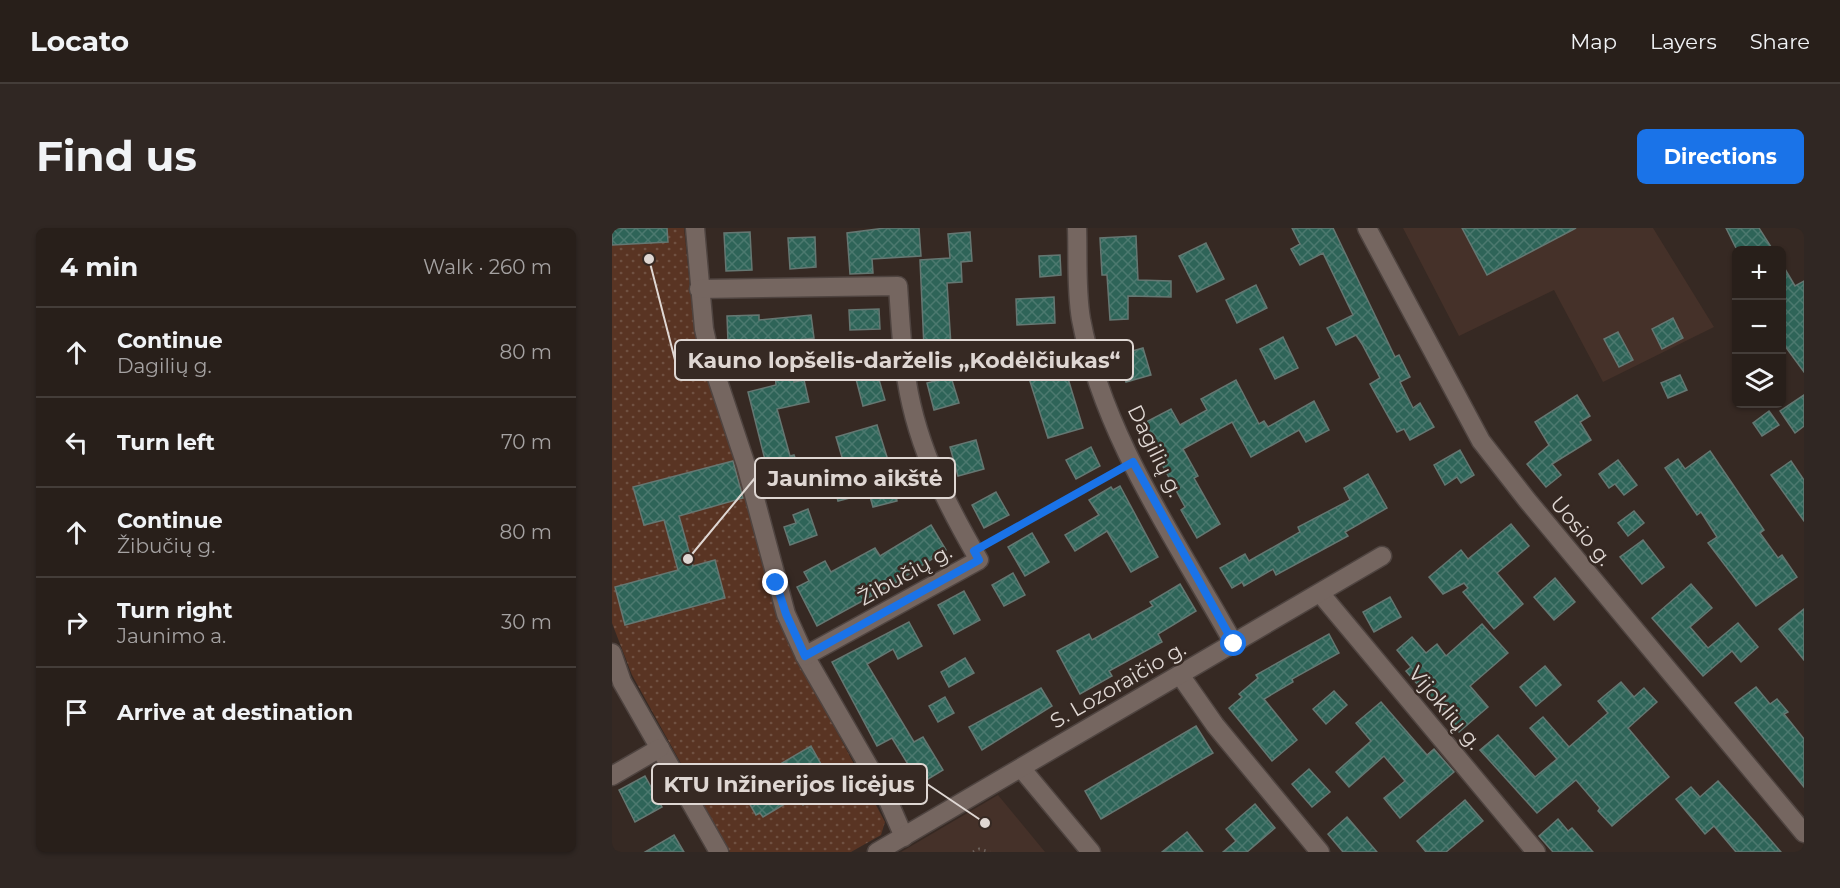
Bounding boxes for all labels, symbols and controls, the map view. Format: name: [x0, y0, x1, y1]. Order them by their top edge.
text: Locato: [30, 24, 129, 58]
text: Map: [1570, 29, 1617, 54]
text: Layers: [1650, 29, 1717, 54]
text: Share: [1750, 29, 1810, 54]
button: Directions: [1637, 129, 1804, 184]
text: Find us: [36, 130, 197, 182]
map controls: [1732, 246, 1786, 408]
button: +: [1732, 246, 1786, 300]
text: 4 min: [60, 251, 138, 283]
text: Walk · 260 m: [423, 255, 552, 279]
button: −: [1732, 300, 1786, 354]
text: Continue: [117, 327, 223, 354]
icon: ahead: [60, 336, 93, 369]
text: 80 m: [500, 340, 552, 364]
callout: Kauno lopšelis-darželis „Kodėlčiukas“: [675, 340, 1133, 380]
text: Kauno lopšelis-darželis „Kodėlčiukas“: [687, 347, 1121, 374]
text: Dagilių g.: [117, 354, 212, 378]
button: layers: [1732, 354, 1786, 408]
street label: Dagilių g.: [1122, 401, 1189, 501]
icon: left: [60, 426, 93, 459]
text: Turn left: [117, 429, 215, 456]
text: 70 m: [501, 430, 552, 454]
callout: Jaunimo aikštė: [755, 458, 955, 498]
text: Jaunimo aikštė: [766, 465, 943, 492]
street label: Uosio g.: [1545, 491, 1618, 571]
text: Continue: [117, 507, 223, 534]
icon: ahead: [60, 516, 93, 549]
text: 80 m: [500, 520, 552, 544]
text: Žibučių g.: [117, 534, 216, 558]
street label: Žibučių g.: [853, 539, 956, 611]
route end: [762, 569, 788, 595]
text: Turn right: [117, 597, 232, 624]
icon: right: [60, 606, 93, 639]
text: 30 m: [501, 610, 552, 634]
text: Jaunimo a.: [117, 624, 226, 648]
route start: [1220, 630, 1246, 656]
street label: S. Lozoraičio g.: [1045, 636, 1190, 734]
street label: Vijoklių g.: [1403, 661, 1487, 754]
icon: arrive: [60, 696, 93, 729]
text: Arrive at destination: [117, 699, 353, 726]
callout: KTU Inžinerijos licėjus: [652, 764, 927, 804]
text: KTU Inžinerijos licėjus: [663, 771, 915, 798]

